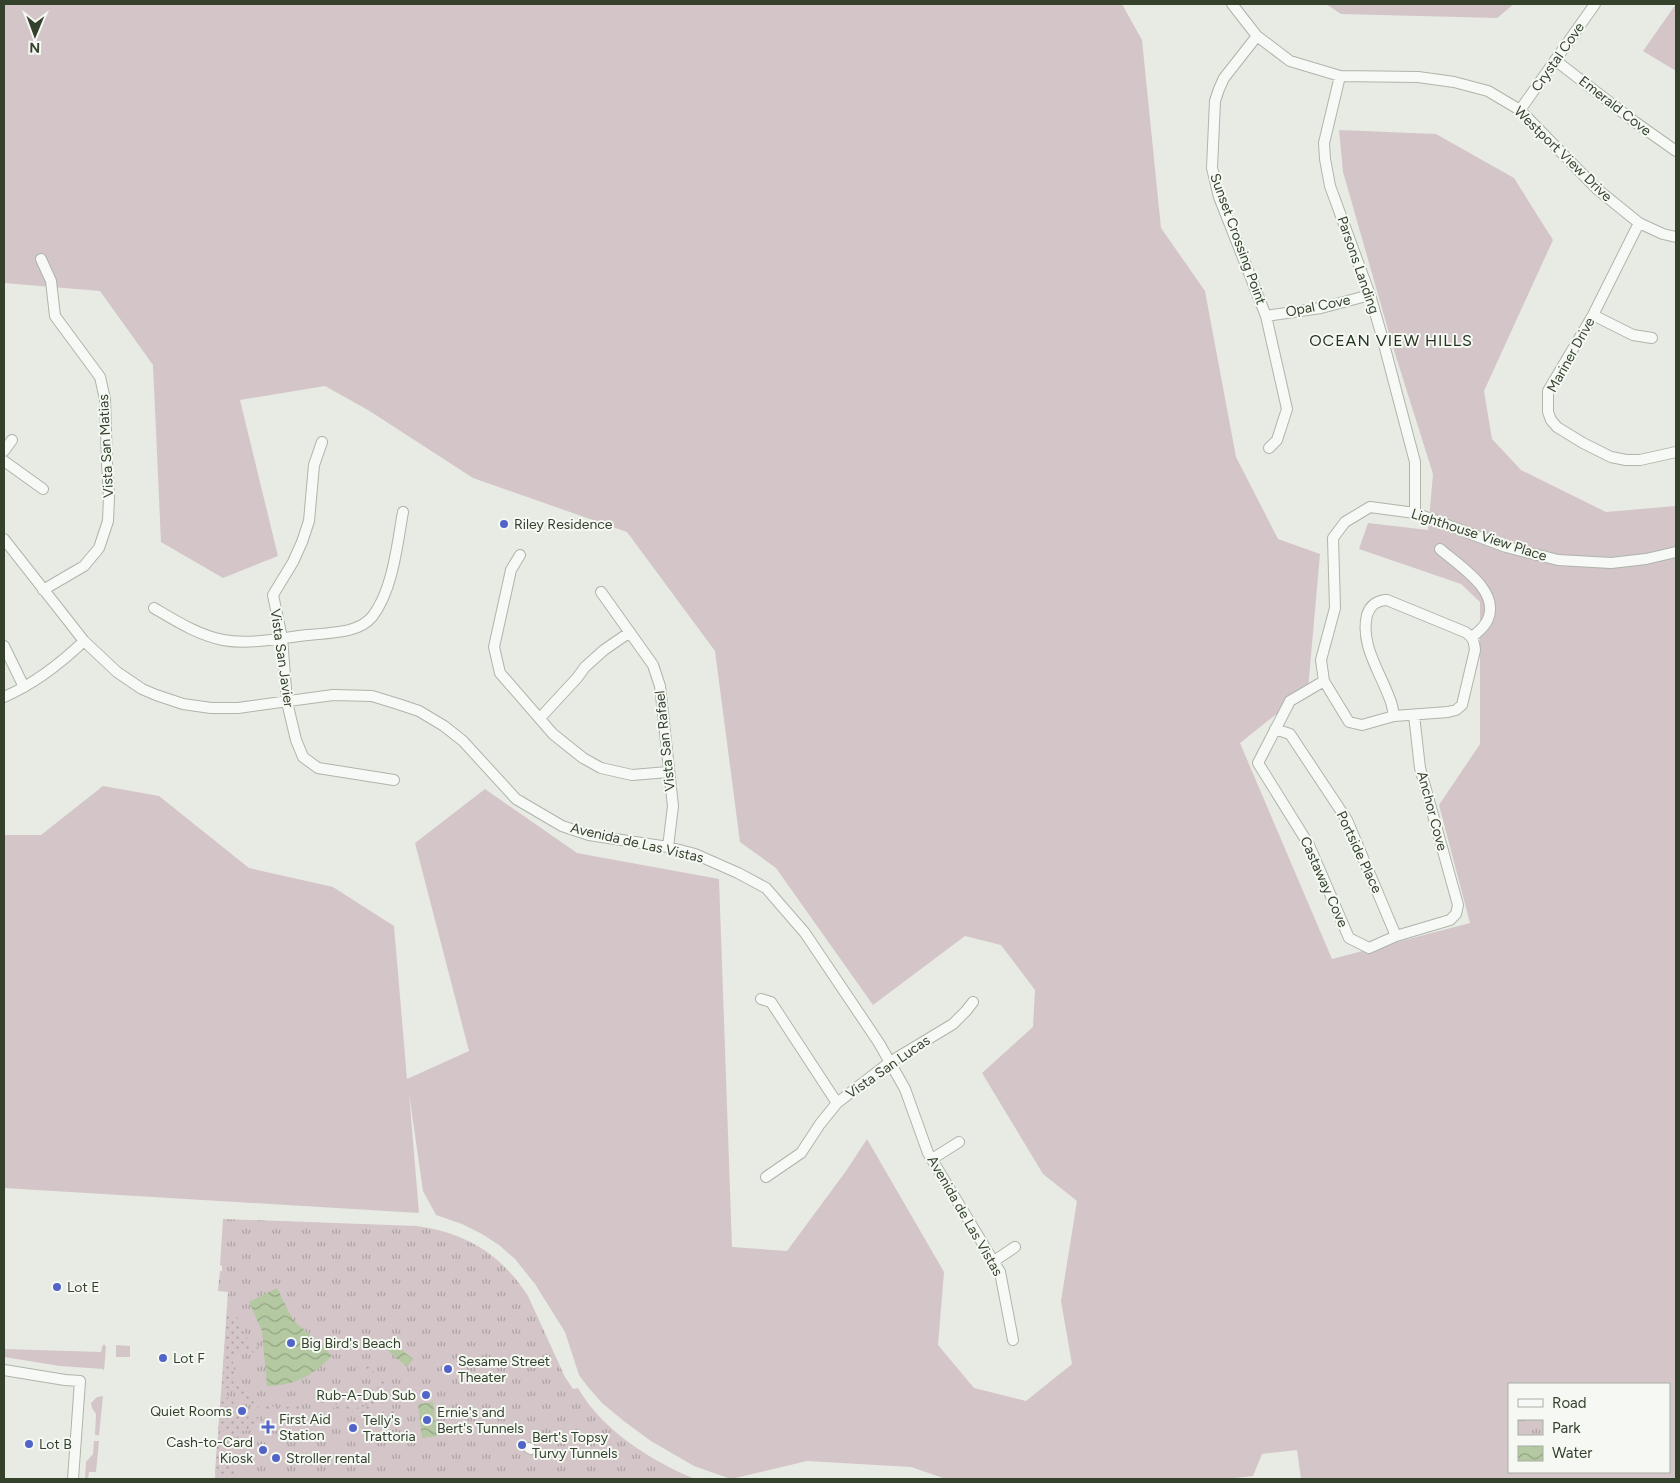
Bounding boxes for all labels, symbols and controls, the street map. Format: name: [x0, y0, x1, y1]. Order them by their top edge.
north arrow: [10, 10, 60, 60]
street label: Crystal Cove: [1528, 19, 1588, 95]
text: N: [29, 39, 40, 56]
street label: Emerald Cove: [1575, 72, 1655, 140]
street label: Westport View Drive: [1511, 103, 1616, 205]
street label: Sunset Crossing Point: [1206, 171, 1270, 307]
street label: Parsons Landing: [1333, 214, 1383, 316]
street label: Opal Cove: [1284, 291, 1352, 321]
street label: Mariner Drive: [1543, 314, 1599, 395]
district label: OCEAN VIEW HILLS: [1309, 331, 1473, 350]
street label: Vista San Matias: [95, 394, 117, 498]
street label: Lighthouse View Place: [1409, 505, 1549, 565]
place label: Riley Residence: [514, 516, 613, 533]
marker: Riley Residence: [498, 518, 510, 530]
street label: Vista San Javier: [267, 608, 297, 709]
street label: Vista San Rafael: [651, 690, 679, 792]
street label: Anchor Cove: [1413, 769, 1451, 853]
street label: Portside Place: [1333, 808, 1386, 896]
street label: Avenida de Las Vistas: [569, 819, 705, 867]
street label: Castaway Cove: [1296, 834, 1352, 930]
street label: Vista San Lucas: [843, 1032, 933, 1102]
street label: Avenida de Las Vistas: [924, 1153, 1006, 1279]
place label: Lot E: [67, 1279, 99, 1296]
marker: Lot E: [51, 1281, 63, 1293]
place label: Big Bird's Beach: [301, 1335, 401, 1352]
marker: Big Bird's Beach: [285, 1337, 297, 1349]
place label: Lot F: [173, 1350, 205, 1367]
marker: Lot F: [157, 1352, 169, 1364]
place label: Sesame Street Theater: [458, 1353, 550, 1386]
marker: Sesame Street Theater: [442, 1363, 454, 1375]
legend: [1508, 1383, 1670, 1473]
place label: Rub-A-Dub Sub: [316, 1387, 416, 1404]
marker: Rub-A-Dub Sub: [420, 1389, 432, 1401]
text: Road: [1552, 1394, 1587, 1412]
place label: Quiet Rooms: [150, 1403, 232, 1420]
place label: Ernie's and Bert's Tunnels: [437, 1404, 524, 1437]
marker: Quiet Rooms: [236, 1405, 248, 1417]
place label: First Aid Station: [279, 1411, 331, 1444]
place label: Telly's Trattoria: [363, 1412, 416, 1445]
marker: Ernie's and Bert's Tunnels: [421, 1414, 433, 1426]
text: Park: [1552, 1419, 1581, 1437]
marker: First Aid Station: [261, 1420, 275, 1434]
marker: Telly's Trattoria: [347, 1422, 359, 1434]
place label: Bert's Topsy Turvy Tunnels: [532, 1429, 617, 1462]
place label: Cash-to-Card Kiosk: [166, 1434, 253, 1467]
place label: Lot B: [39, 1436, 72, 1453]
marker: Lot B: [23, 1438, 35, 1450]
marker: Bert's Topsy Turvy Tunnels: [516, 1439, 528, 1451]
marker: Cash-to-Card Kiosk: [257, 1444, 269, 1456]
text: Water: [1552, 1444, 1592, 1462]
place label: Stroller rental: [286, 1450, 370, 1467]
marker: Stroller rental: [270, 1452, 282, 1464]

